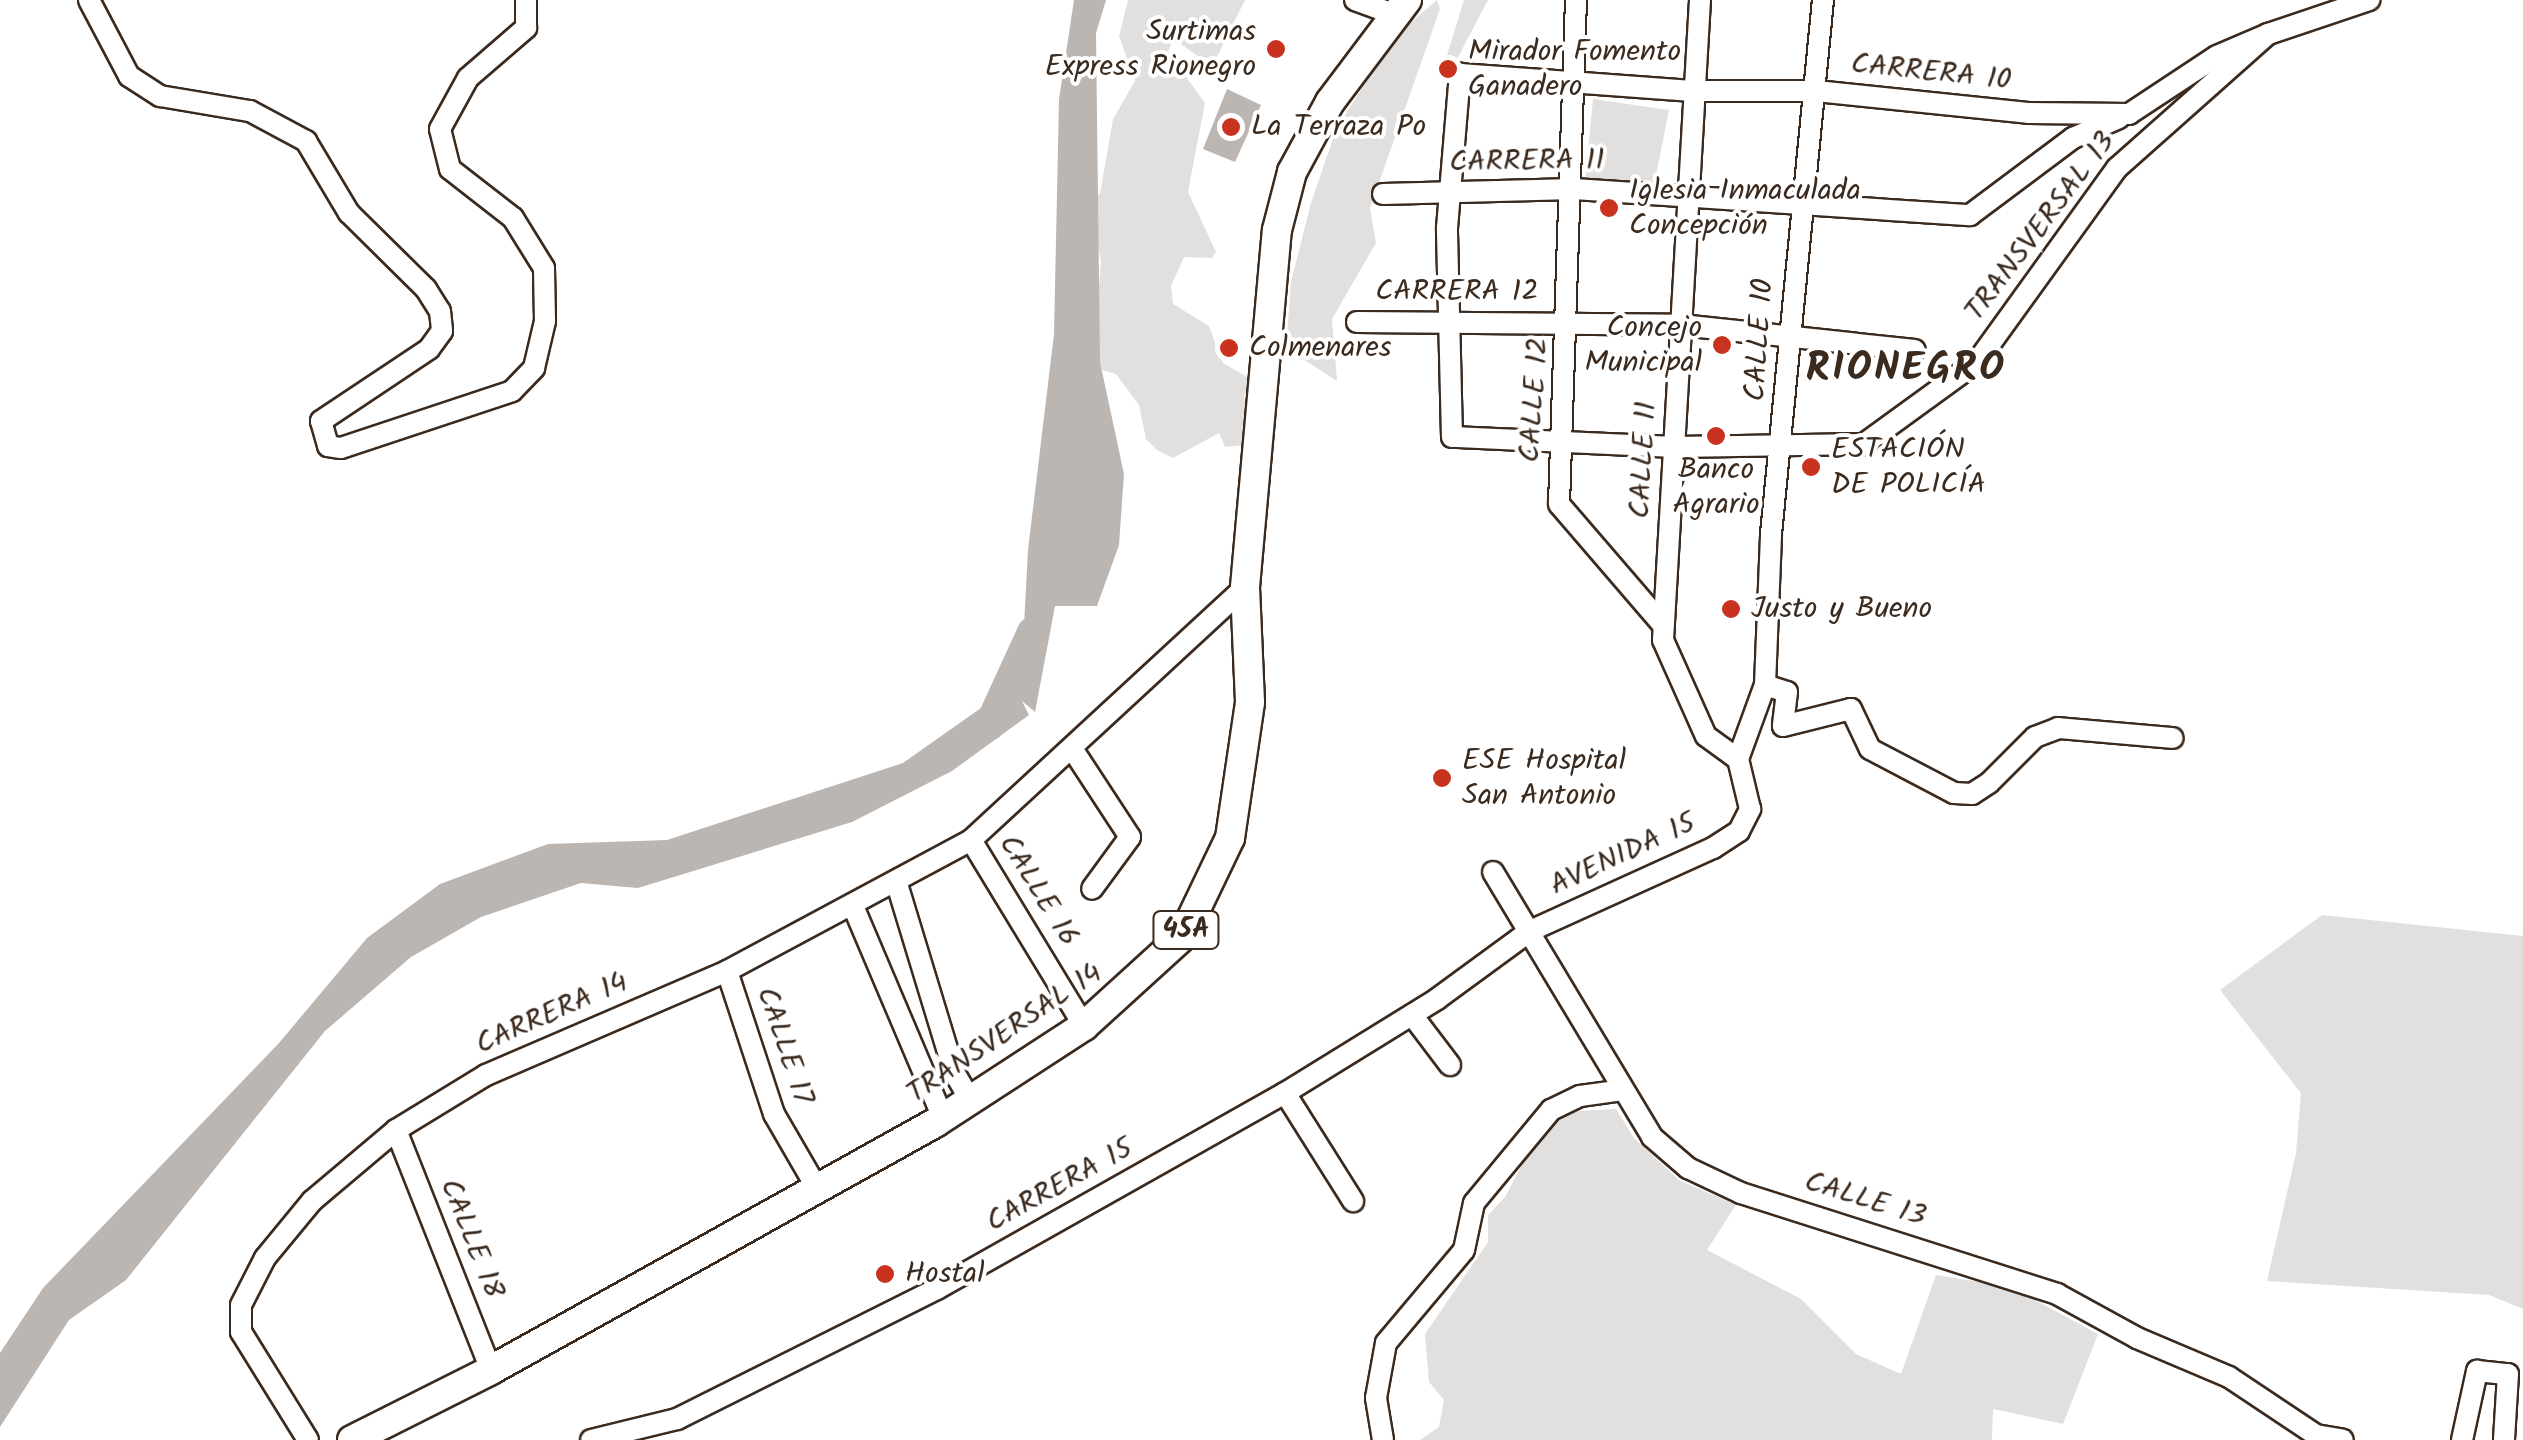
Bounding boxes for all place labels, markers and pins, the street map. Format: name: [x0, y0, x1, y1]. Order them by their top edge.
place label: Surtimas Express Rionegro: [1045, 14, 1256, 84]
place label: Mirador Fomento Ganadero: [1468, 34, 1681, 104]
marker: Surtimas Express Rionegro: [1265, 38, 1287, 60]
marker: Mirador Fomento Ganadero: [1437, 58, 1459, 80]
place label: La Terraza Po: [1251, 109, 1426, 145]
marker: La Terraza Po: [1220, 116, 1242, 138]
place label: Iglesia Inmaculada Concepción: [1629, 173, 1861, 244]
marker: Iglesia Inmaculada Concepción: [1598, 197, 1620, 219]
place label: Concejo Municipal: [1585, 310, 1702, 380]
place label: Colmenares: [1249, 330, 1392, 366]
marker: Concejo Municipal: [1711, 334, 1733, 356]
marker: Colmenares: [1218, 337, 1240, 359]
marker: Banco Agrario: [1705, 425, 1727, 447]
place label: ESTACIÓN DE POLICÍA: [1831, 432, 1986, 502]
place label: Banco Agrario: [1672, 452, 1760, 522]
marker: ESTACIÓN DE POLICÍA: [1800, 456, 1822, 478]
place label: Justo y Bueno: [1751, 591, 1932, 627]
marker: Justo y Bueno: [1720, 598, 1742, 620]
place label: ESE Hospital San Antonio: [1462, 743, 1626, 814]
marker: ESE Hospital San Antonio: [1431, 767, 1453, 789]
place label: Hostal: [905, 1256, 984, 1292]
marker: Hostal: [874, 1263, 896, 1285]

